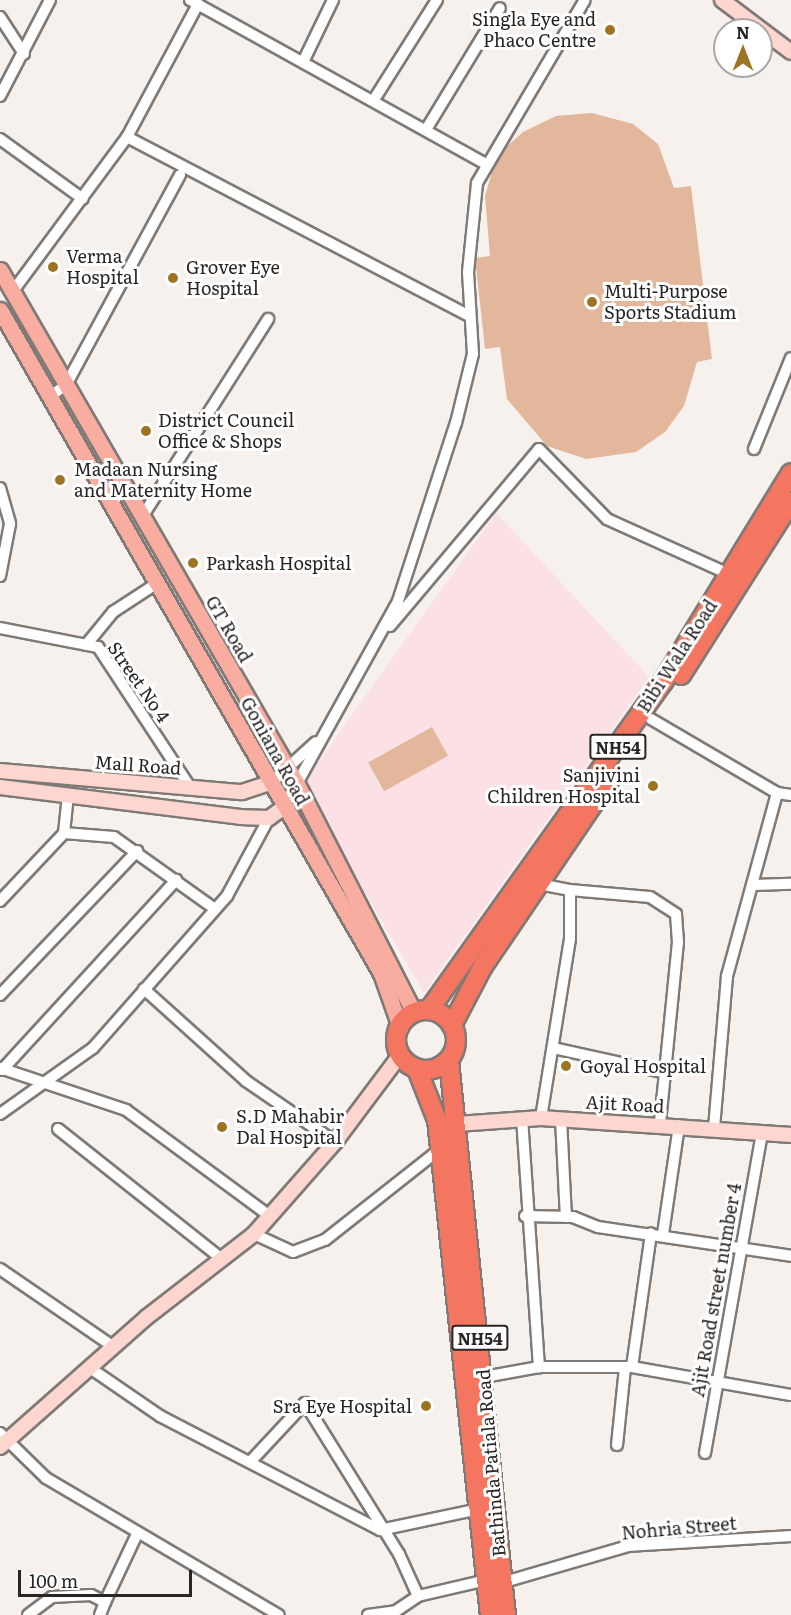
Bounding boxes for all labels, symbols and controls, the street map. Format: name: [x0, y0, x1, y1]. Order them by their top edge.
place label: Singla Eye and Phaco Centre: [472, 9, 596, 52]
north arrow: [713, 18, 773, 78]
text: N: [736, 20, 750, 44]
marker: Singla Eye and Phaco Centre: [601, 21, 619, 39]
place label: Verma Hospital: [66, 246, 139, 288]
place label: Grover Eye Hospital: [186, 257, 280, 300]
marker: Verma Hospital: [44, 258, 62, 276]
marker: Grover Eye Hospital: [164, 269, 182, 287]
place label: Multi-Purpose Sports Stadium: [604, 281, 737, 324]
marker: Multi-Purpose Sports Stadium: [585, 295, 599, 309]
place label: District Council Office & Shops: [158, 410, 294, 452]
marker: District Council Office & Shops: [139, 424, 153, 438]
place label: Madaan Nursing and Maternity Home: [74, 459, 252, 502]
marker: Madaan Nursing and Maternity Home: [51, 471, 69, 489]
place label: Parkash Hospital: [206, 552, 351, 574]
marker: Parkash Hospital: [184, 554, 202, 572]
street label: GT Road: [201, 592, 257, 666]
street label: Bibi Wala Road: [633, 596, 721, 716]
street label: Street No 4: [103, 638, 175, 726]
street label: Goniana Road: [236, 693, 314, 809]
road number: NH54: [588, 734, 648, 760]
street label: Mall Road: [94, 751, 182, 779]
place label: Sanjivini Children Hospital: [487, 765, 640, 808]
marker: Sanjivini Children Hospital: [644, 777, 662, 795]
place label: Goyal Hospital: [580, 1055, 706, 1077]
marker: Goyal Hospital: [557, 1057, 575, 1075]
street label: Ajit Road: [585, 1091, 665, 1117]
place label: S.D Mahabir Dal Hospital: [236, 1106, 344, 1148]
marker: S.D Mahabir Dal Hospital: [213, 1118, 231, 1136]
street label: Ajit Road street number 4: [687, 1181, 745, 1399]
road number: NH54: [450, 1325, 510, 1351]
street label: Bathinda Patiala Road: [472, 1368, 510, 1558]
place label: Sra Eye Hospital: [273, 1395, 412, 1417]
marker: Sra Eye Hospital: [417, 1397, 435, 1415]
street label: Nohria Street: [621, 1512, 737, 1544]
scale bar: [21, 1558, 195, 1596]
text: 100 m: [29, 1567, 78, 1594]

